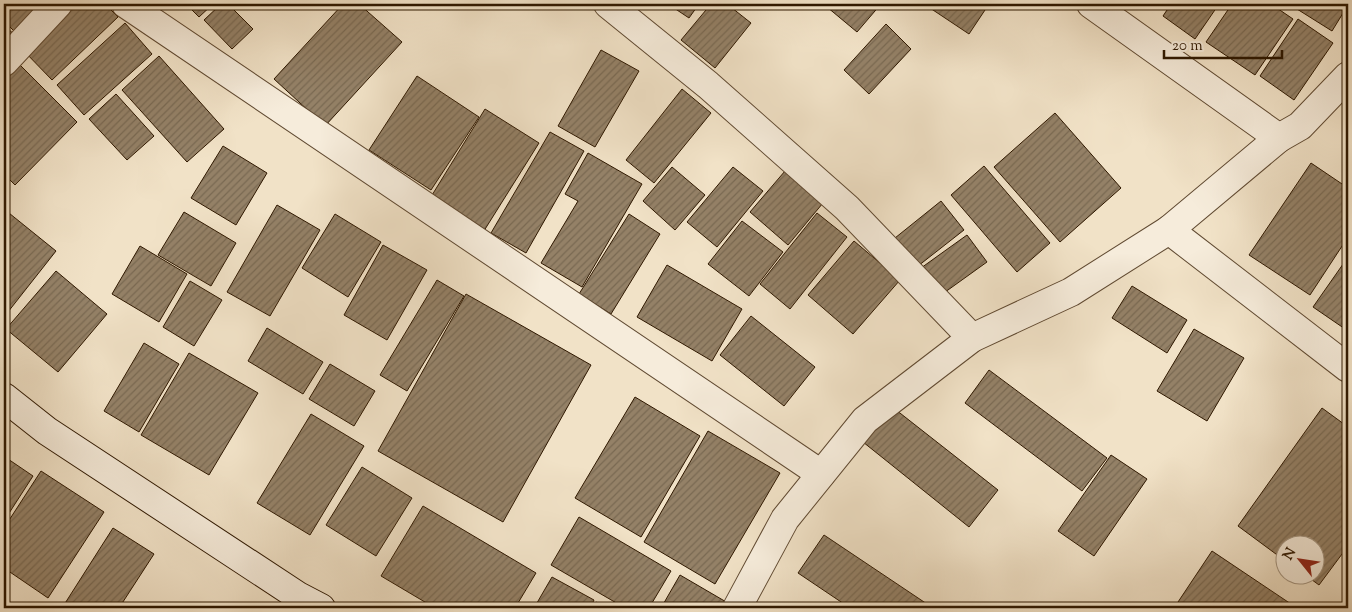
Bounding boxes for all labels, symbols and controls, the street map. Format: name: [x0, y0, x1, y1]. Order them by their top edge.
scale bar: [1164, 28, 1282, 60]
text: 20 m: [1172, 36, 1203, 57]
north arrow: [1274, 534, 1324, 584]
text: N: [1279, 545, 1302, 564]

